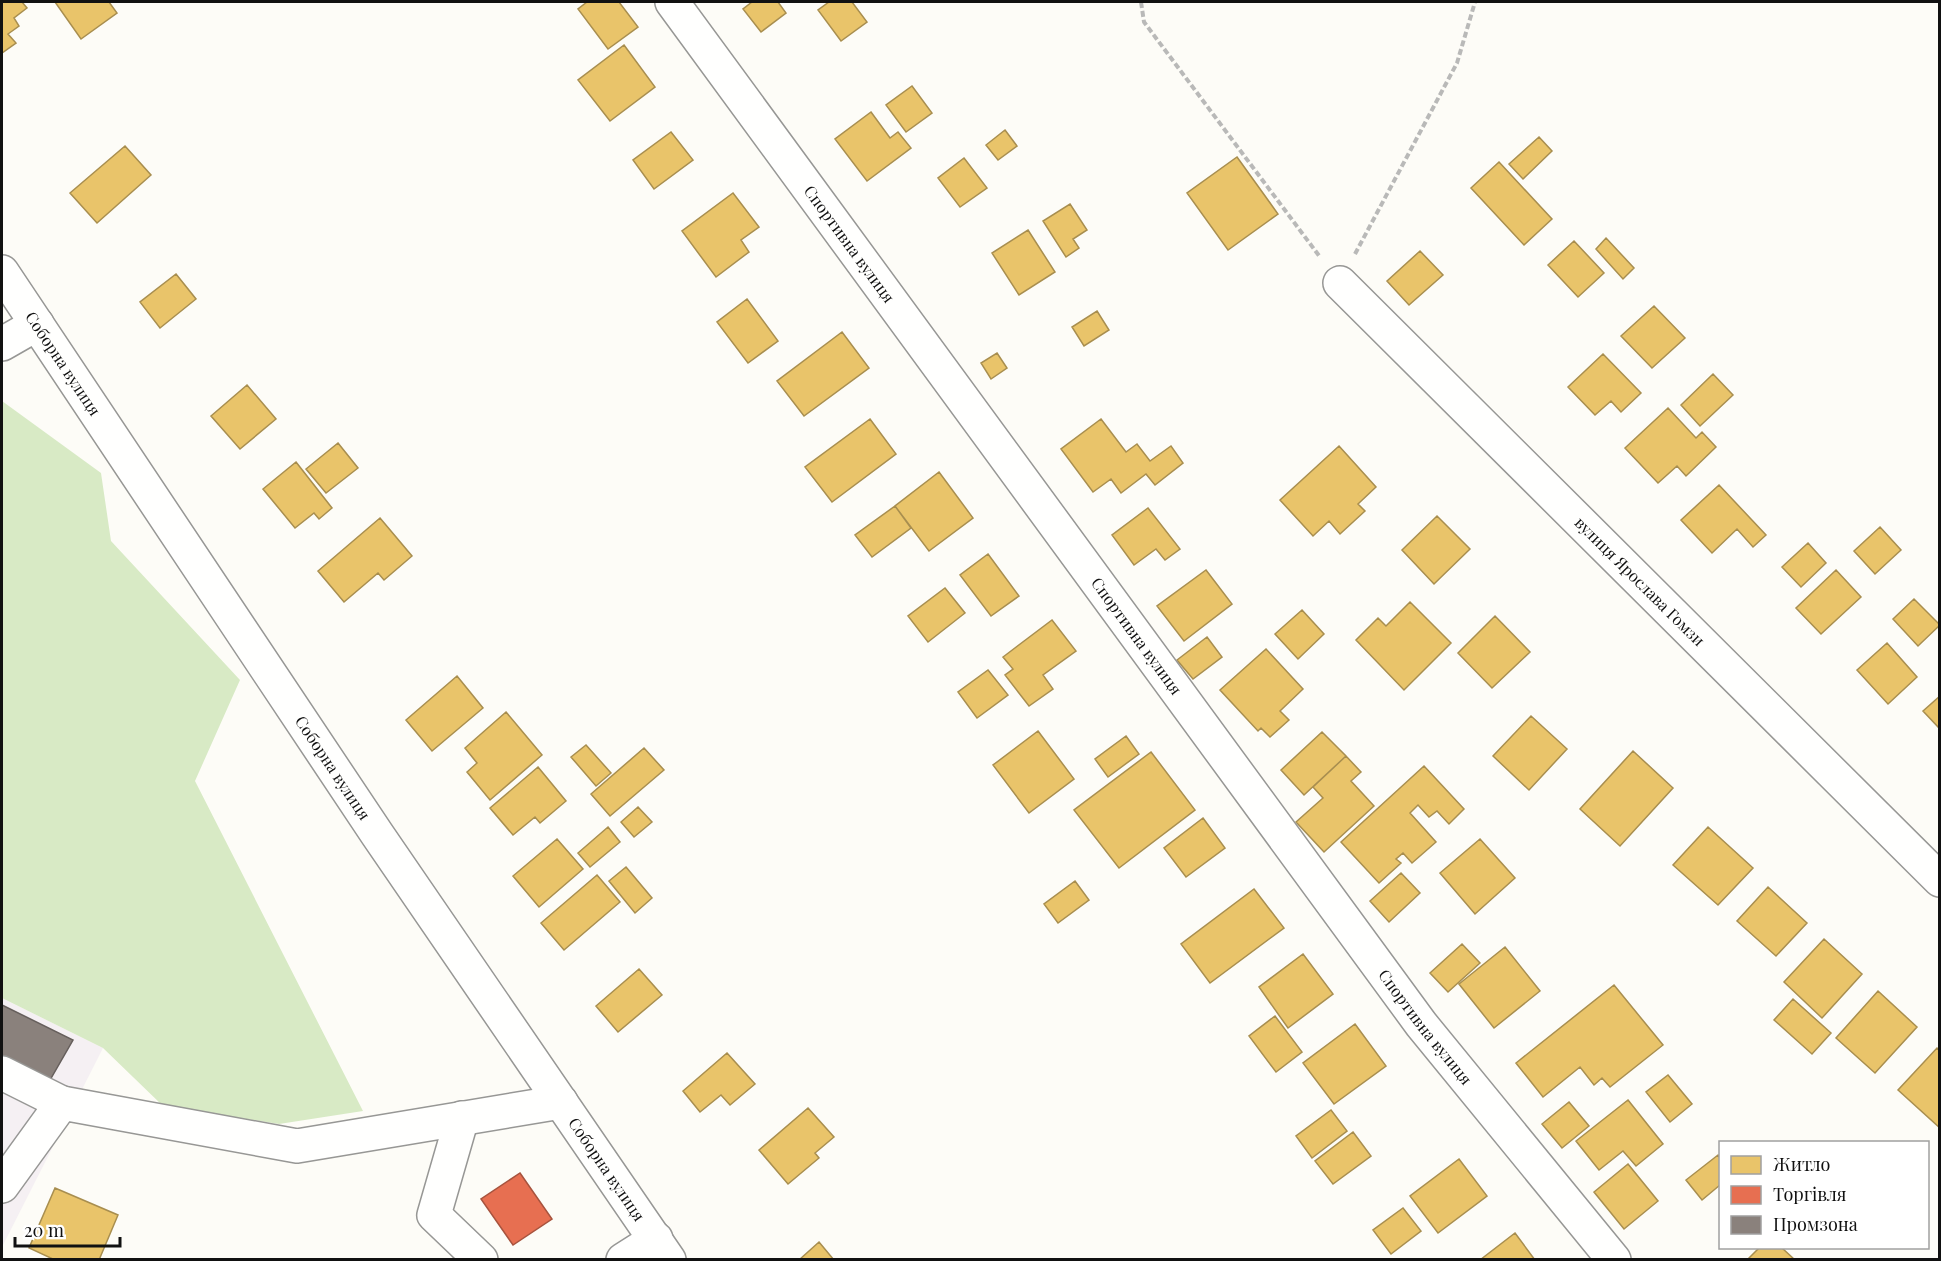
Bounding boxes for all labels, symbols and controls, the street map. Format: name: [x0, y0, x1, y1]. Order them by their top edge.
street label: Спортивна вулиця: [800, 181, 900, 307]
street label: Соборна вулиця: [21, 307, 106, 420]
street label: вулиця Ярослава Гомзи: [1571, 512, 1710, 650]
street label: Спортивна вулиця: [1087, 573, 1187, 699]
street label: Соборна вулиця: [291, 711, 376, 824]
street label: Спортивна вулиця: [1374, 965, 1477, 1089]
street label: Соборна вулиця: [564, 1113, 650, 1225]
legend: [1719, 1141, 1929, 1249]
text: Житло: [1773, 1152, 1831, 1176]
text: Торгівля: [1773, 1182, 1847, 1206]
scale bar: [15, 1210, 120, 1248]
text: Промзона: [1773, 1212, 1858, 1236]
text: 20 m: [24, 1218, 64, 1242]

